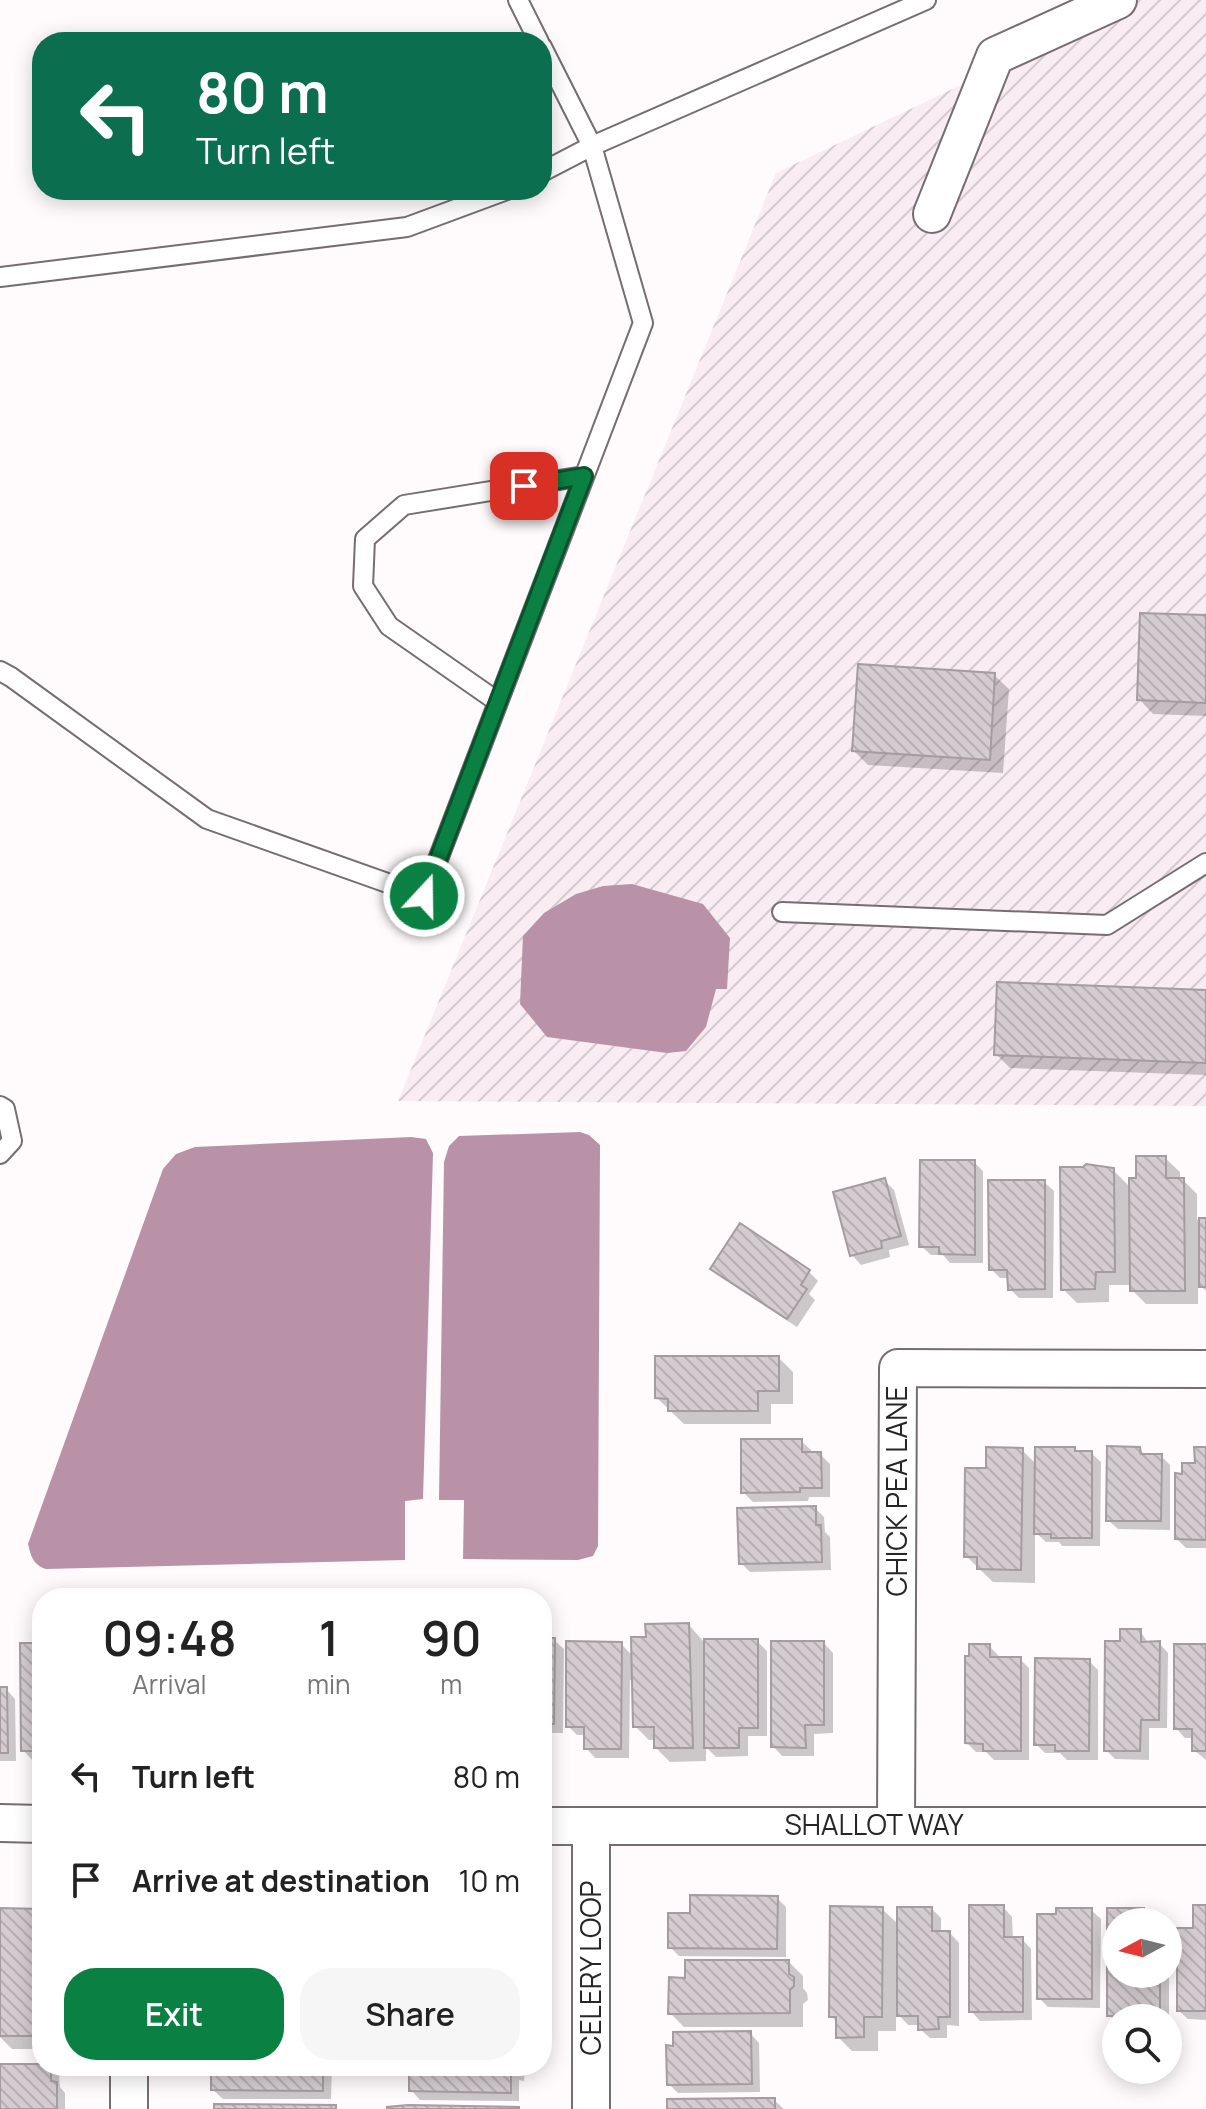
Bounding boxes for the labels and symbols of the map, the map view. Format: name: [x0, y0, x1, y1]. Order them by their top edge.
pin: [490, 452, 558, 520]
position arrow: [382, 854, 466, 938]
street label: CHICK PEA LANE: [877, 1386, 915, 1596]
street label: SHALLOT WAY: [784, 1805, 964, 1843]
street label: CELERY LOOP: [571, 1881, 609, 2055]
north arrow: [1102, 1908, 1182, 1988]

